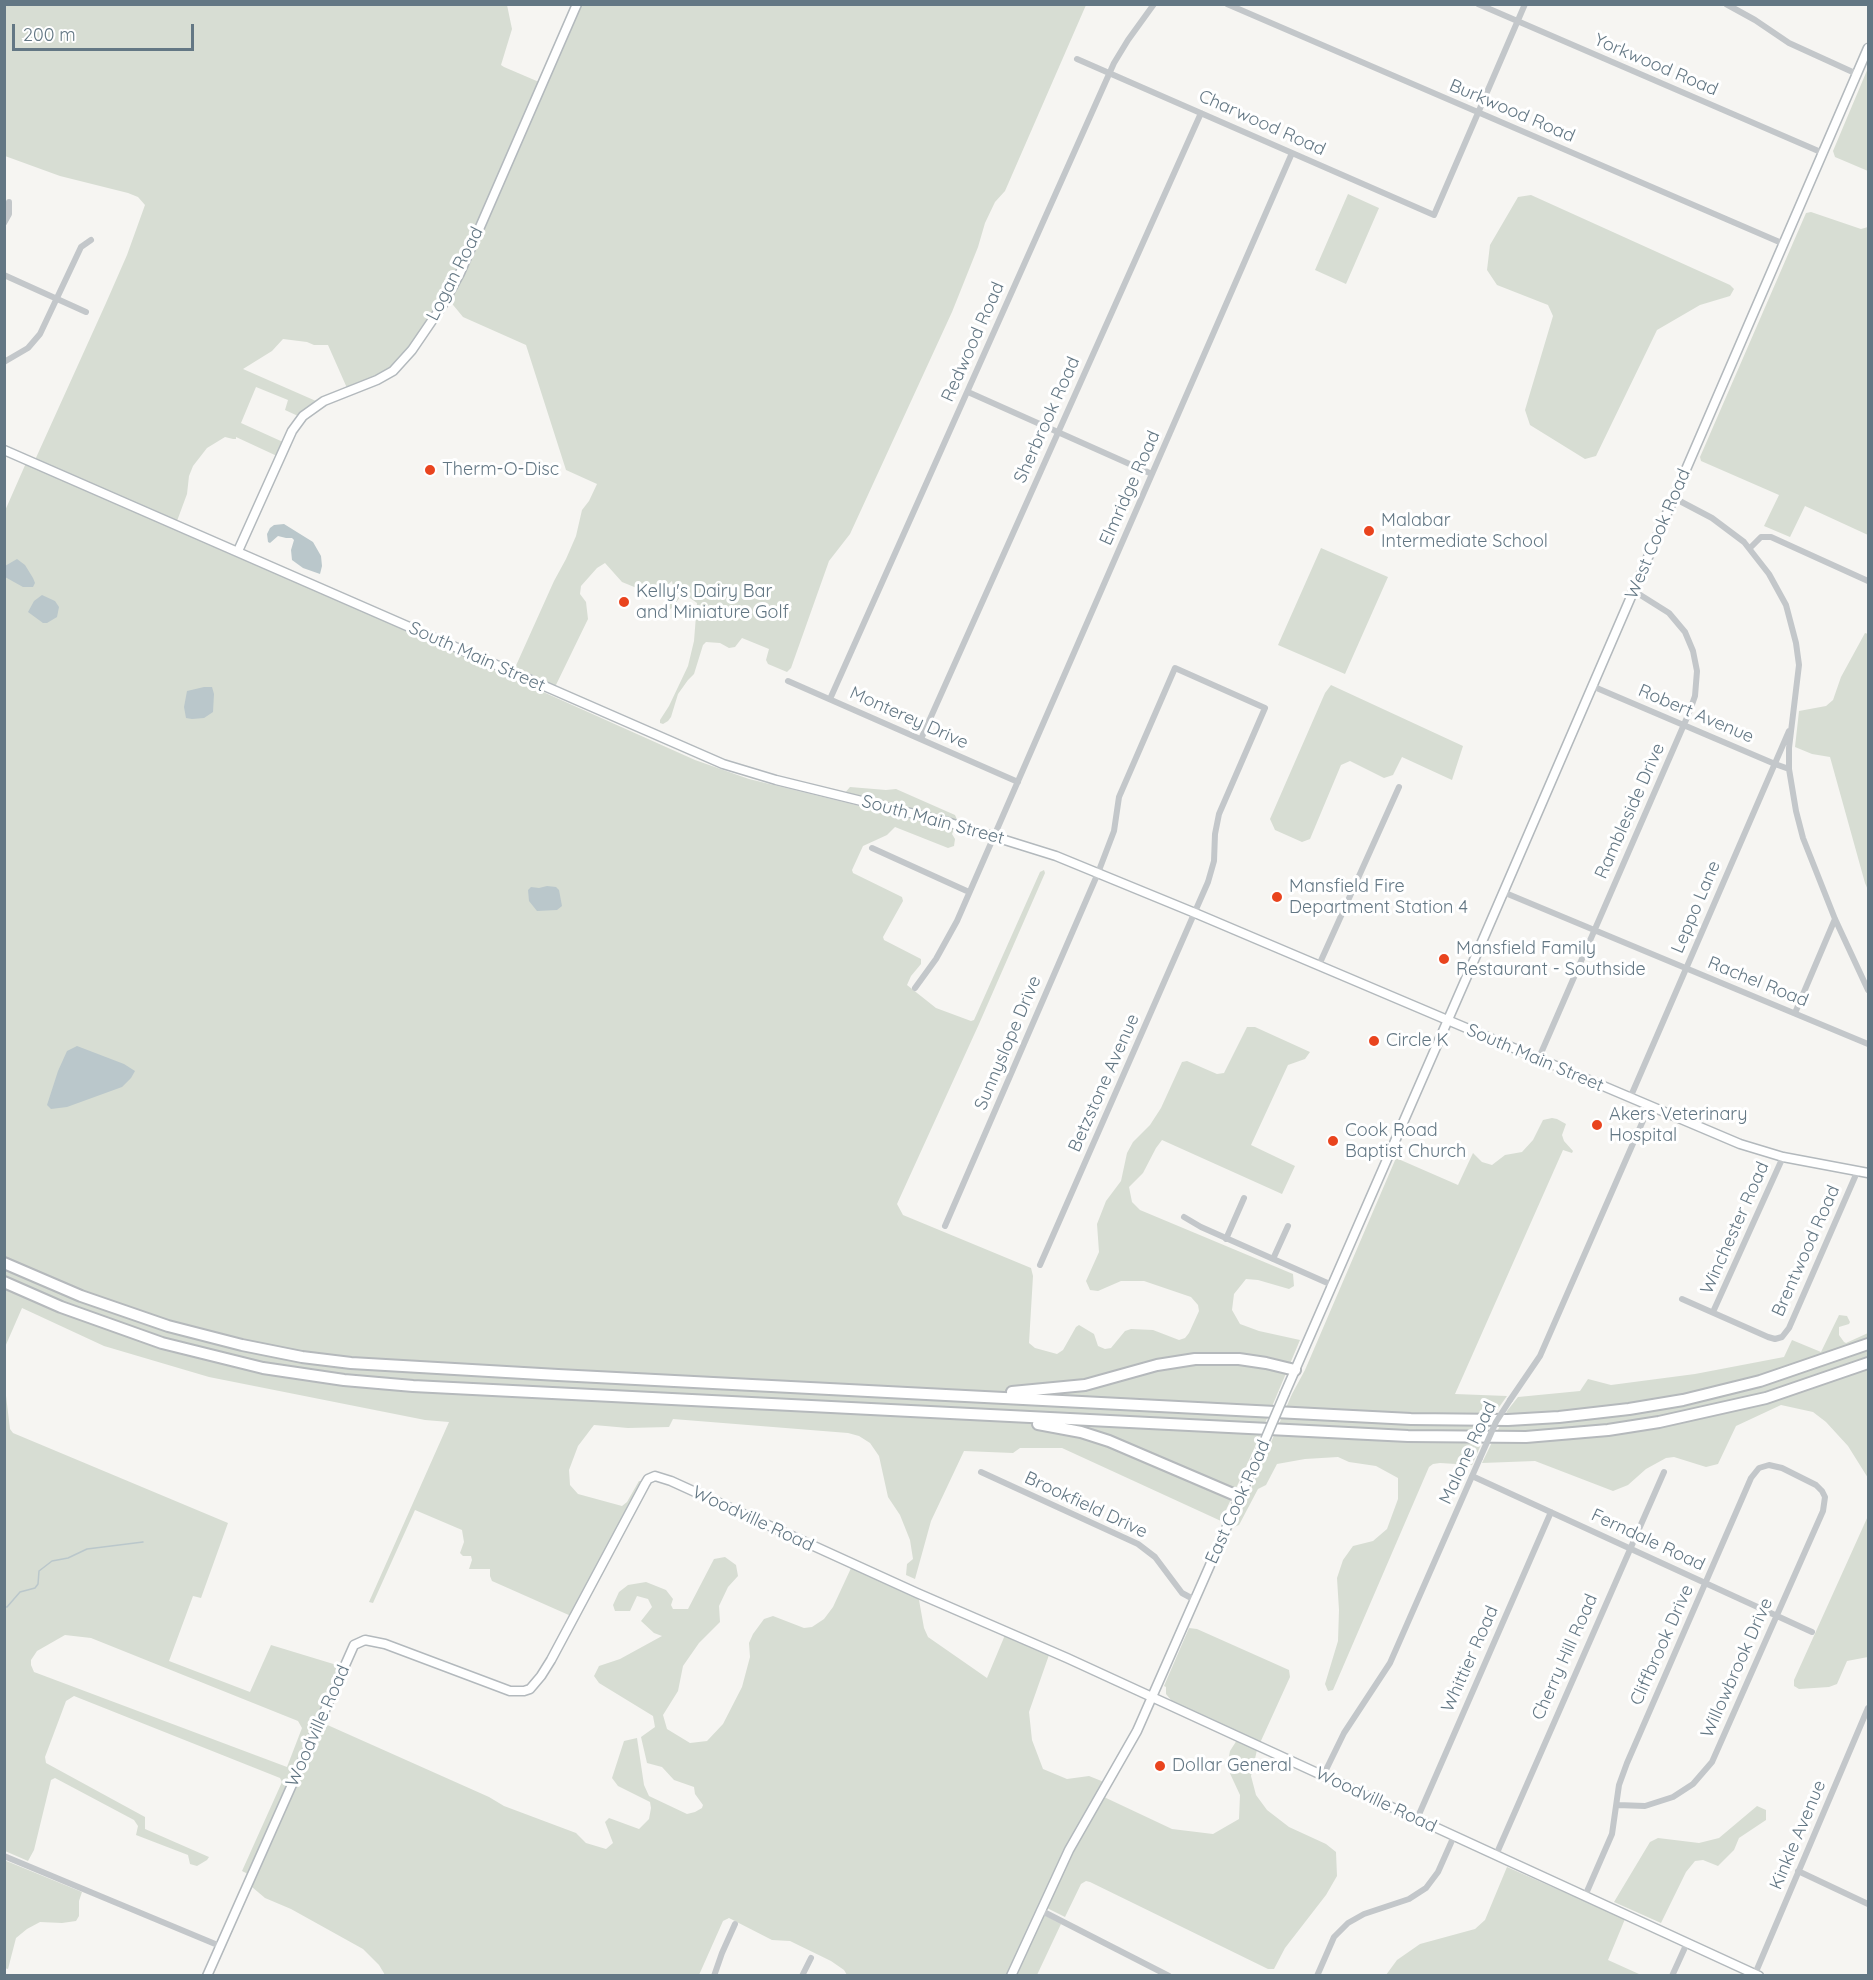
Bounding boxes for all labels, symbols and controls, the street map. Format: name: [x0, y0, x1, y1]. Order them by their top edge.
scale bar: [15, 12, 196, 50]
text: 200 m: [23, 23, 76, 46]
street label: Yorkwood Road: [1591, 29, 1721, 101]
street label: Burkwood Road: [1446, 75, 1578, 147]
street label: Charwood Road: [1195, 85, 1329, 161]
street label: Logan Road: [422, 223, 488, 325]
street label: Redwood Road: [937, 279, 1009, 405]
street label: Sherbrook Road: [1010, 354, 1084, 486]
street label: Elmridge Road: [1095, 427, 1165, 549]
place label: Therm-O-Disc: [442, 459, 559, 481]
marker: Therm-O-Disc: [423, 463, 437, 477]
street label: West Cook Road: [1621, 466, 1695, 602]
place label: Malabar Intermediate School: [1381, 510, 1548, 552]
marker: Malabar Intermediate School: [1362, 524, 1376, 538]
place label: Kelly's Dairy Bar and Miniature Golf: [636, 581, 789, 624]
marker: Kelly's Dairy Bar and Miniature Golf: [617, 595, 631, 609]
street label: South Main Street: [406, 617, 548, 697]
street label: Robert Avenue: [1635, 680, 1757, 748]
street label: Monterey Drive: [846, 682, 972, 754]
street label: Rambleside Drive: [1590, 740, 1670, 882]
street label: South Main Street: [859, 791, 1007, 849]
street label: Leppo Lane: [1667, 857, 1725, 957]
place label: Mansfield Fire Department Station 4: [1289, 876, 1468, 918]
marker: Mansfield Fire Department Station 4: [1270, 890, 1284, 904]
place label: Mansfield Family Restaurant - Southside: [1456, 938, 1646, 980]
marker: Mansfield Family Restaurant - Southside: [1437, 952, 1451, 966]
street label: Rachel Road: [1705, 952, 1811, 1012]
street label: Sunnyslope Drive: [970, 973, 1046, 1113]
street label: Betzstone Avenue: [1064, 1011, 1144, 1155]
street label: South Main Street: [1463, 1019, 1607, 1097]
place label: Circle K: [1386, 1030, 1449, 1052]
marker: Circle K: [1367, 1034, 1381, 1048]
place label: Akers Veterinary Hospital: [1609, 1104, 1747, 1146]
marker: Akers Veterinary Hospital: [1590, 1118, 1604, 1132]
place label: Cook Road Baptist Church: [1345, 1120, 1466, 1162]
marker: Cook Road Baptist Church: [1326, 1134, 1340, 1148]
street label: Winchester Road: [1696, 1159, 1774, 1297]
street label: Brentwood Road: [1767, 1182, 1845, 1320]
street label: Malone Road: [1435, 1398, 1501, 1508]
street label: East Cook Road: [1201, 1437, 1275, 1567]
street label: Brookfield Drive: [1021, 1467, 1151, 1543]
street label: Woodville Road: [689, 1482, 817, 1556]
street label: Ferndale Road: [1588, 1504, 1708, 1576]
street label: Cliffbrook Drive: [1626, 1581, 1698, 1709]
street label: Cherry Hill Road: [1528, 1591, 1602, 1723]
street label: Willowbrook Drive: [1696, 1595, 1778, 1741]
street label: Whittier Road: [1437, 1602, 1503, 1716]
street label: Woodville Road: [281, 1662, 355, 1790]
place label: Dollar General: [1172, 1755, 1292, 1777]
marker: Dollar General: [1153, 1759, 1167, 1773]
street label: Woodville Road: [1312, 1763, 1440, 1837]
street label: Kinkle Avenue: [1765, 1777, 1831, 1893]

